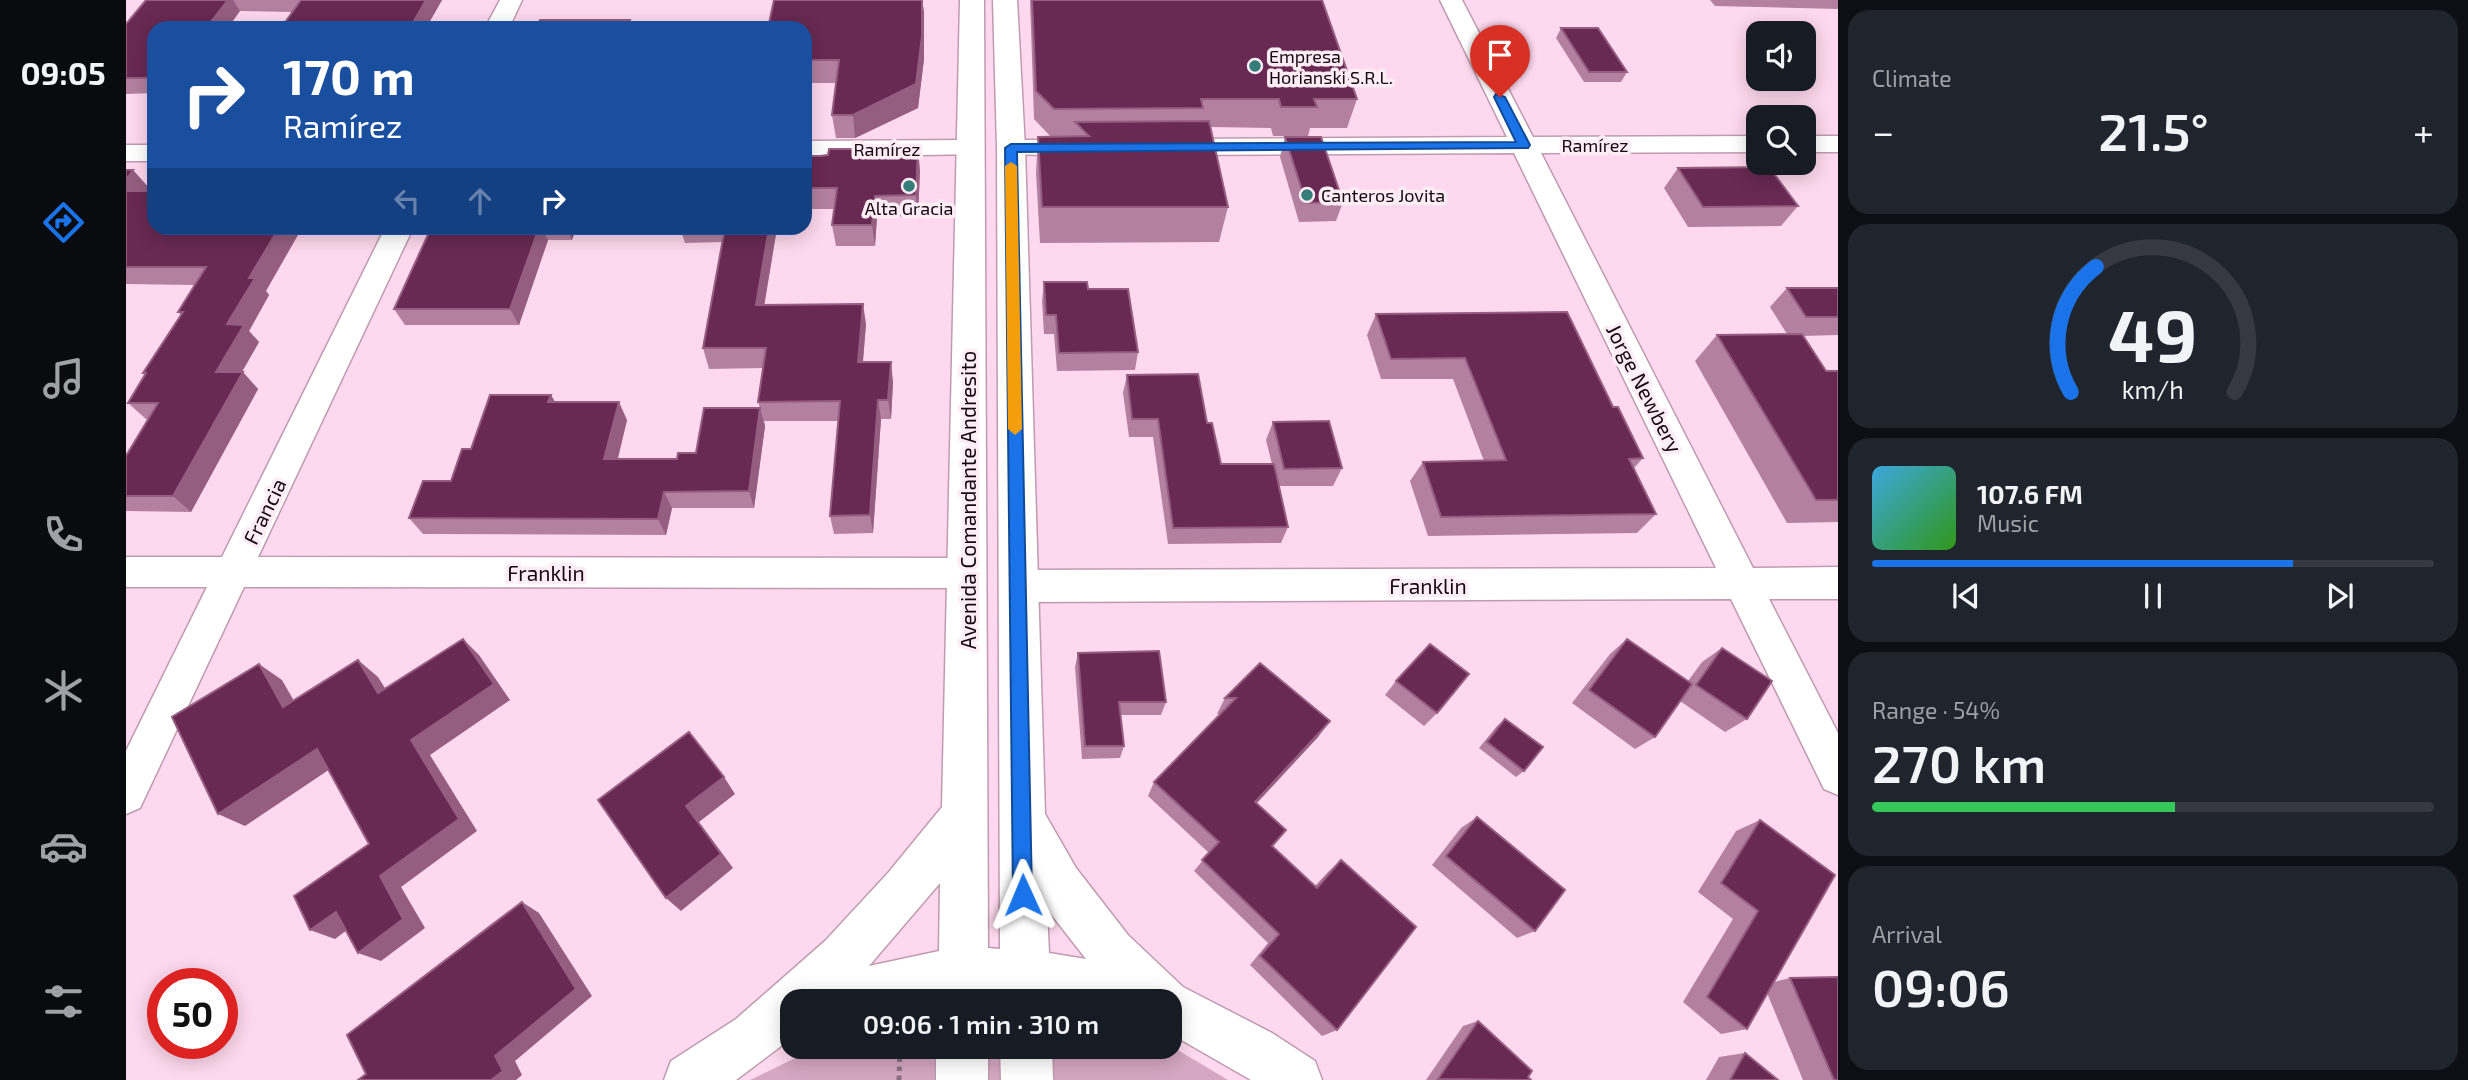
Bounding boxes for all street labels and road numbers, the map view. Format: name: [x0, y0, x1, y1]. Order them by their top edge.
street label: Ramírez: [1561, 134, 1629, 156]
street label: Ramírez: [853, 138, 921, 160]
street label: Jorge Newbery: [1602, 319, 1688, 457]
street label: Avenida Comandante Andresito: [955, 351, 980, 649]
street label: Francia: [237, 474, 291, 548]
street label: Franklin: [507, 560, 585, 585]
street label: Franklin: [1389, 573, 1467, 598]

